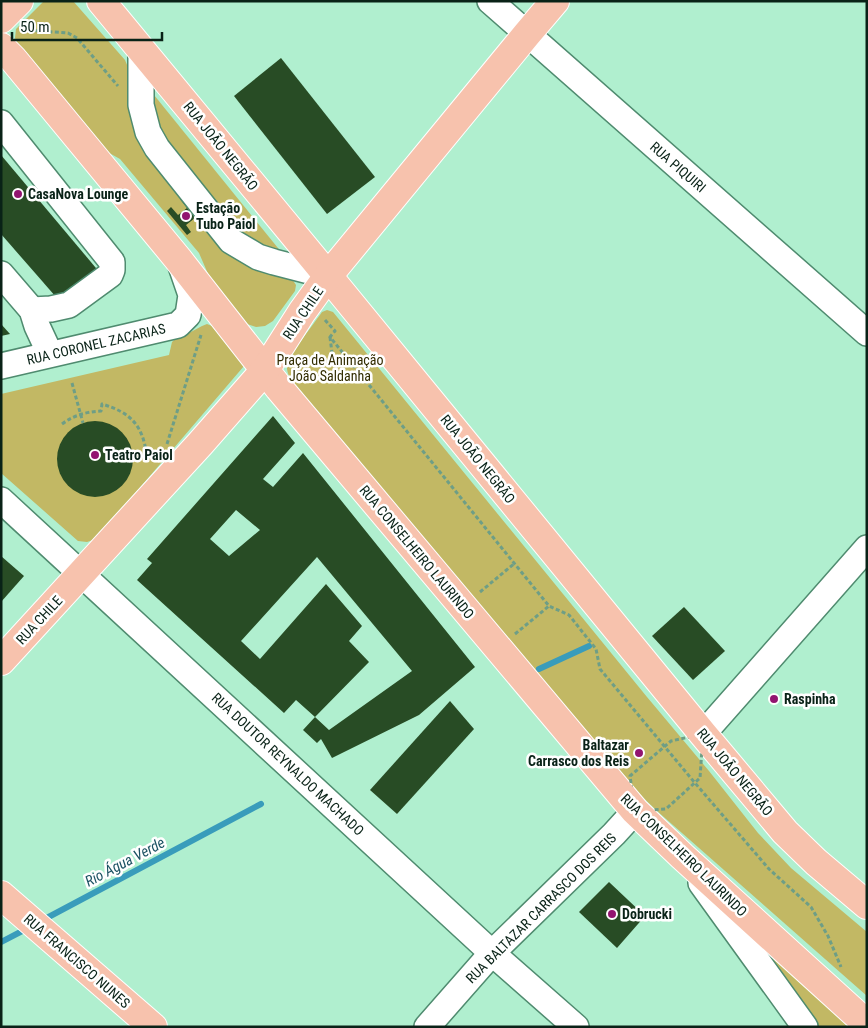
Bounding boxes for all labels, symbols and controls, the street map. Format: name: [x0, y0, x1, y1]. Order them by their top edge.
scale bar: [12, 10, 162, 42]
text: 50 m: [20, 18, 50, 36]
street label: RUA JOÃO NEGRÃO: [181, 98, 262, 193]
street label: RUA PIQUIRI: [647, 139, 709, 195]
place label: CasaNova Lounge: [28, 186, 128, 202]
marker: CasaNova Lounge: [12, 188, 24, 200]
place label: Estação Tubo Paiol: [196, 200, 256, 232]
marker: Estação Tubo Paiol: [180, 210, 192, 222]
street label: RUA CHILE: [280, 284, 326, 342]
street label: RUA CORONEL ZACARIAS: [25, 320, 167, 368]
park label: Praça de Animação João Saldanha: [276, 352, 384, 384]
street label: RUA JOÃO NEGRÃO: [438, 411, 519, 506]
place label: Teatro Paiol: [105, 447, 173, 463]
marker: Teatro Paiol: [89, 449, 101, 461]
street label: RUA CONSELHEIRO LAURINDO: [357, 482, 477, 622]
street label: RUA CHILE: [13, 593, 65, 647]
street label: RUA DOUTOR REYNALDO MACHADO: [209, 689, 367, 839]
place label: Raspinha: [784, 691, 836, 707]
marker: Raspinha: [768, 693, 780, 705]
street label: RUA JOÃO NEGRÃO: [694, 725, 777, 819]
place label: Baltazar Carrasco dos Reis: [528, 737, 629, 769]
marker: Baltazar Carrasco dos Reis: [633, 747, 645, 759]
street label: RUA CONSELHEIRO LAURINDO: [618, 790, 750, 920]
street label: RUA BALTAZAR CARRASCO DOS REIS: [463, 830, 619, 986]
water label: Rio Água Verde: [82, 833, 168, 891]
place label: Dobrucki: [622, 906, 672, 922]
marker: Dobrucki: [606, 908, 618, 920]
street label: RUA FRANCISCO NUNES: [21, 911, 133, 1011]

